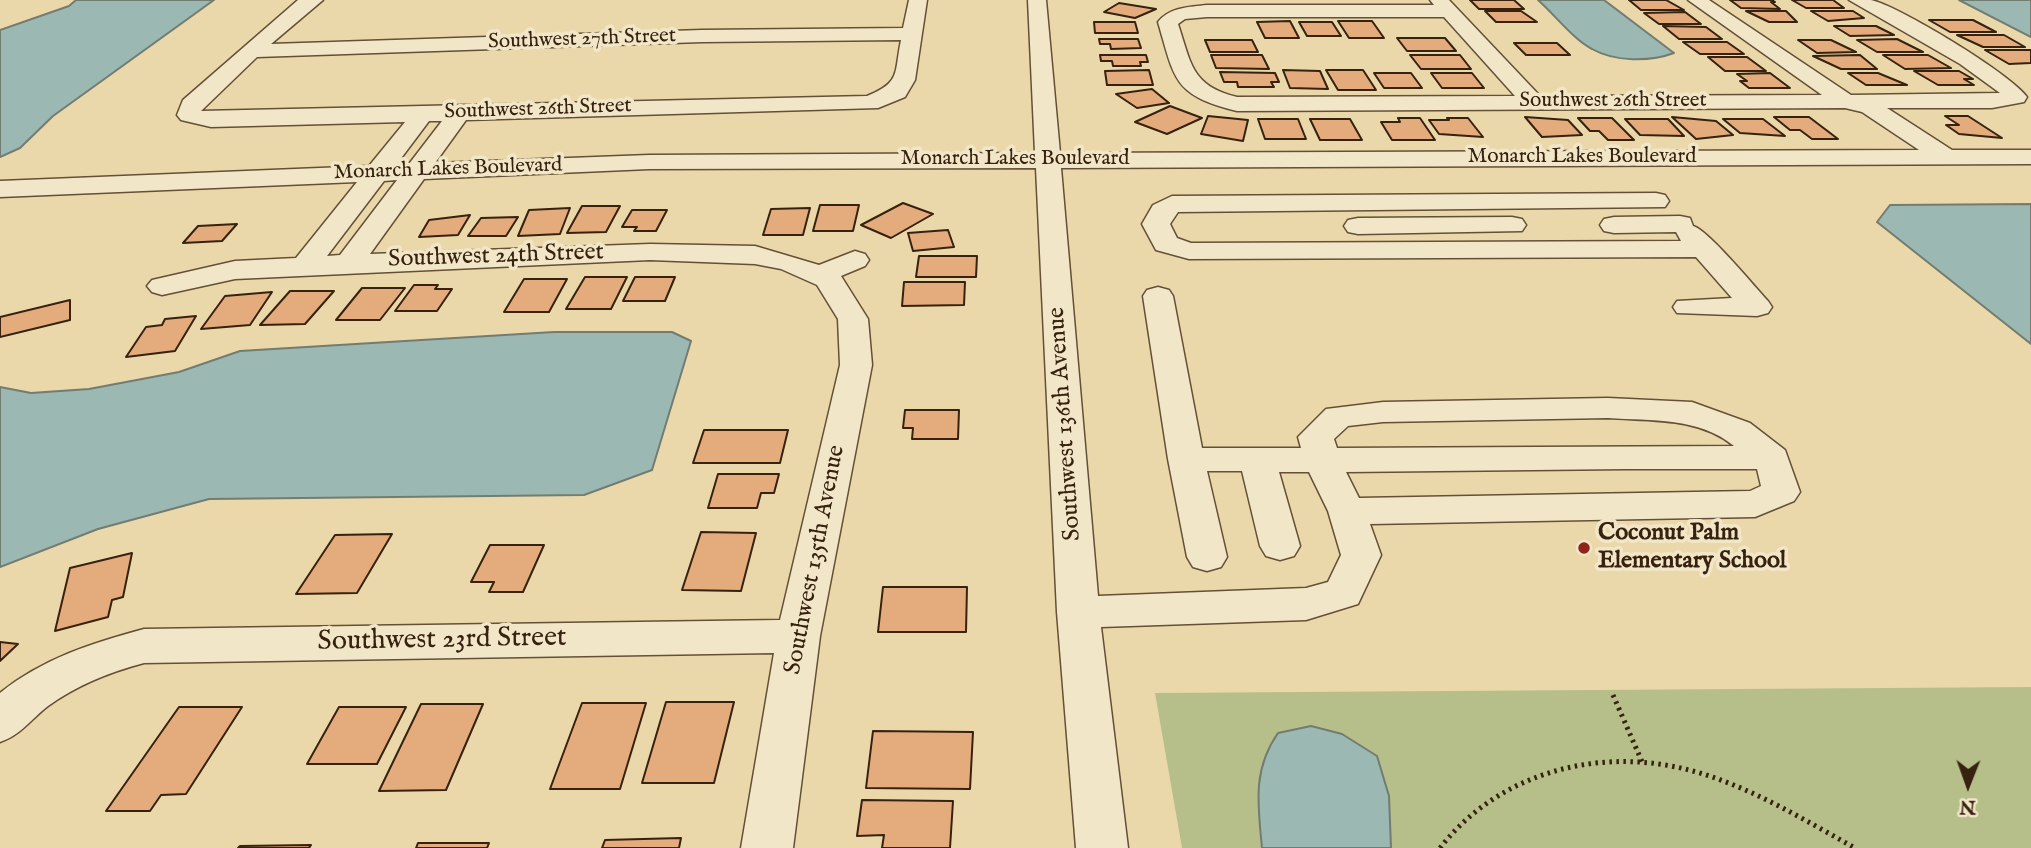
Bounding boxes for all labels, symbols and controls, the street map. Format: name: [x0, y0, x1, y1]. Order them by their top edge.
street label: Southwest 27th Street: [488, 24, 676, 56]
street label: Southwest 26th Street: [1519, 89, 1707, 115]
street label: Southwest 26th Street: [444, 94, 632, 126]
street label: Monarch Lakes Boulevard: [1468, 145, 1696, 171]
street label: Monarch Lakes Boulevard: [901, 147, 1129, 173]
street label: Monarch Lakes Boulevard: [333, 153, 563, 187]
street label: Southwest 24th Street: [388, 239, 604, 275]
street label: Southwest 136th Avenue: [1043, 306, 1089, 542]
street label: Southwest 135th Avenue: [780, 443, 852, 677]
place label: Coconut Palm Elementary School: [1598, 520, 1786, 576]
marker: Coconut Palm Elementary School: [1576, 540, 1592, 556]
street label: Southwest 23rd Street: [317, 622, 567, 660]
north arrow: [1933, 750, 2003, 820]
text: N: [1959, 794, 1976, 818]

